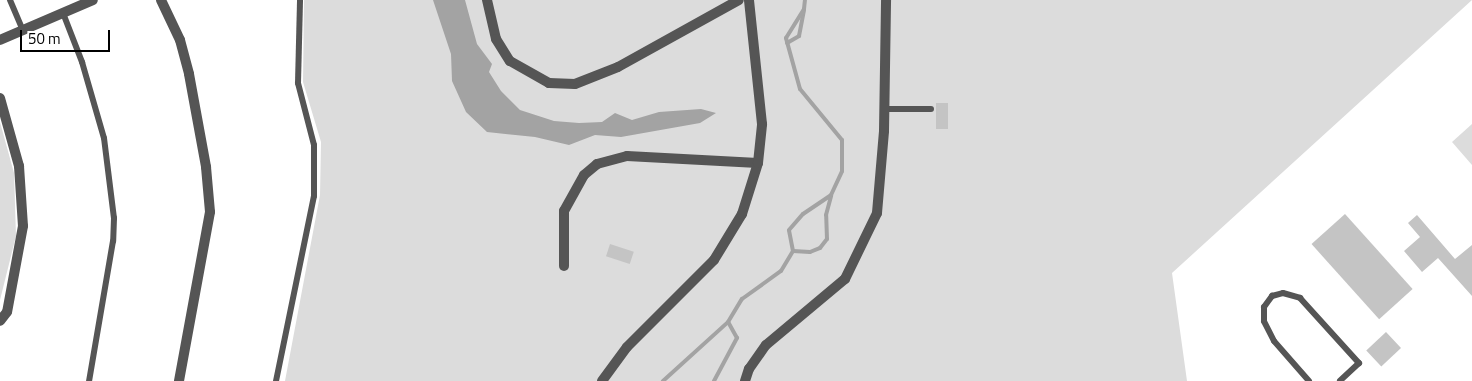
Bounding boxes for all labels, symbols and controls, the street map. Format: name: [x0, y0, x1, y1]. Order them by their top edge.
scale bar: [22, 20, 112, 52]
text: 50 m: [28, 27, 61, 50]

